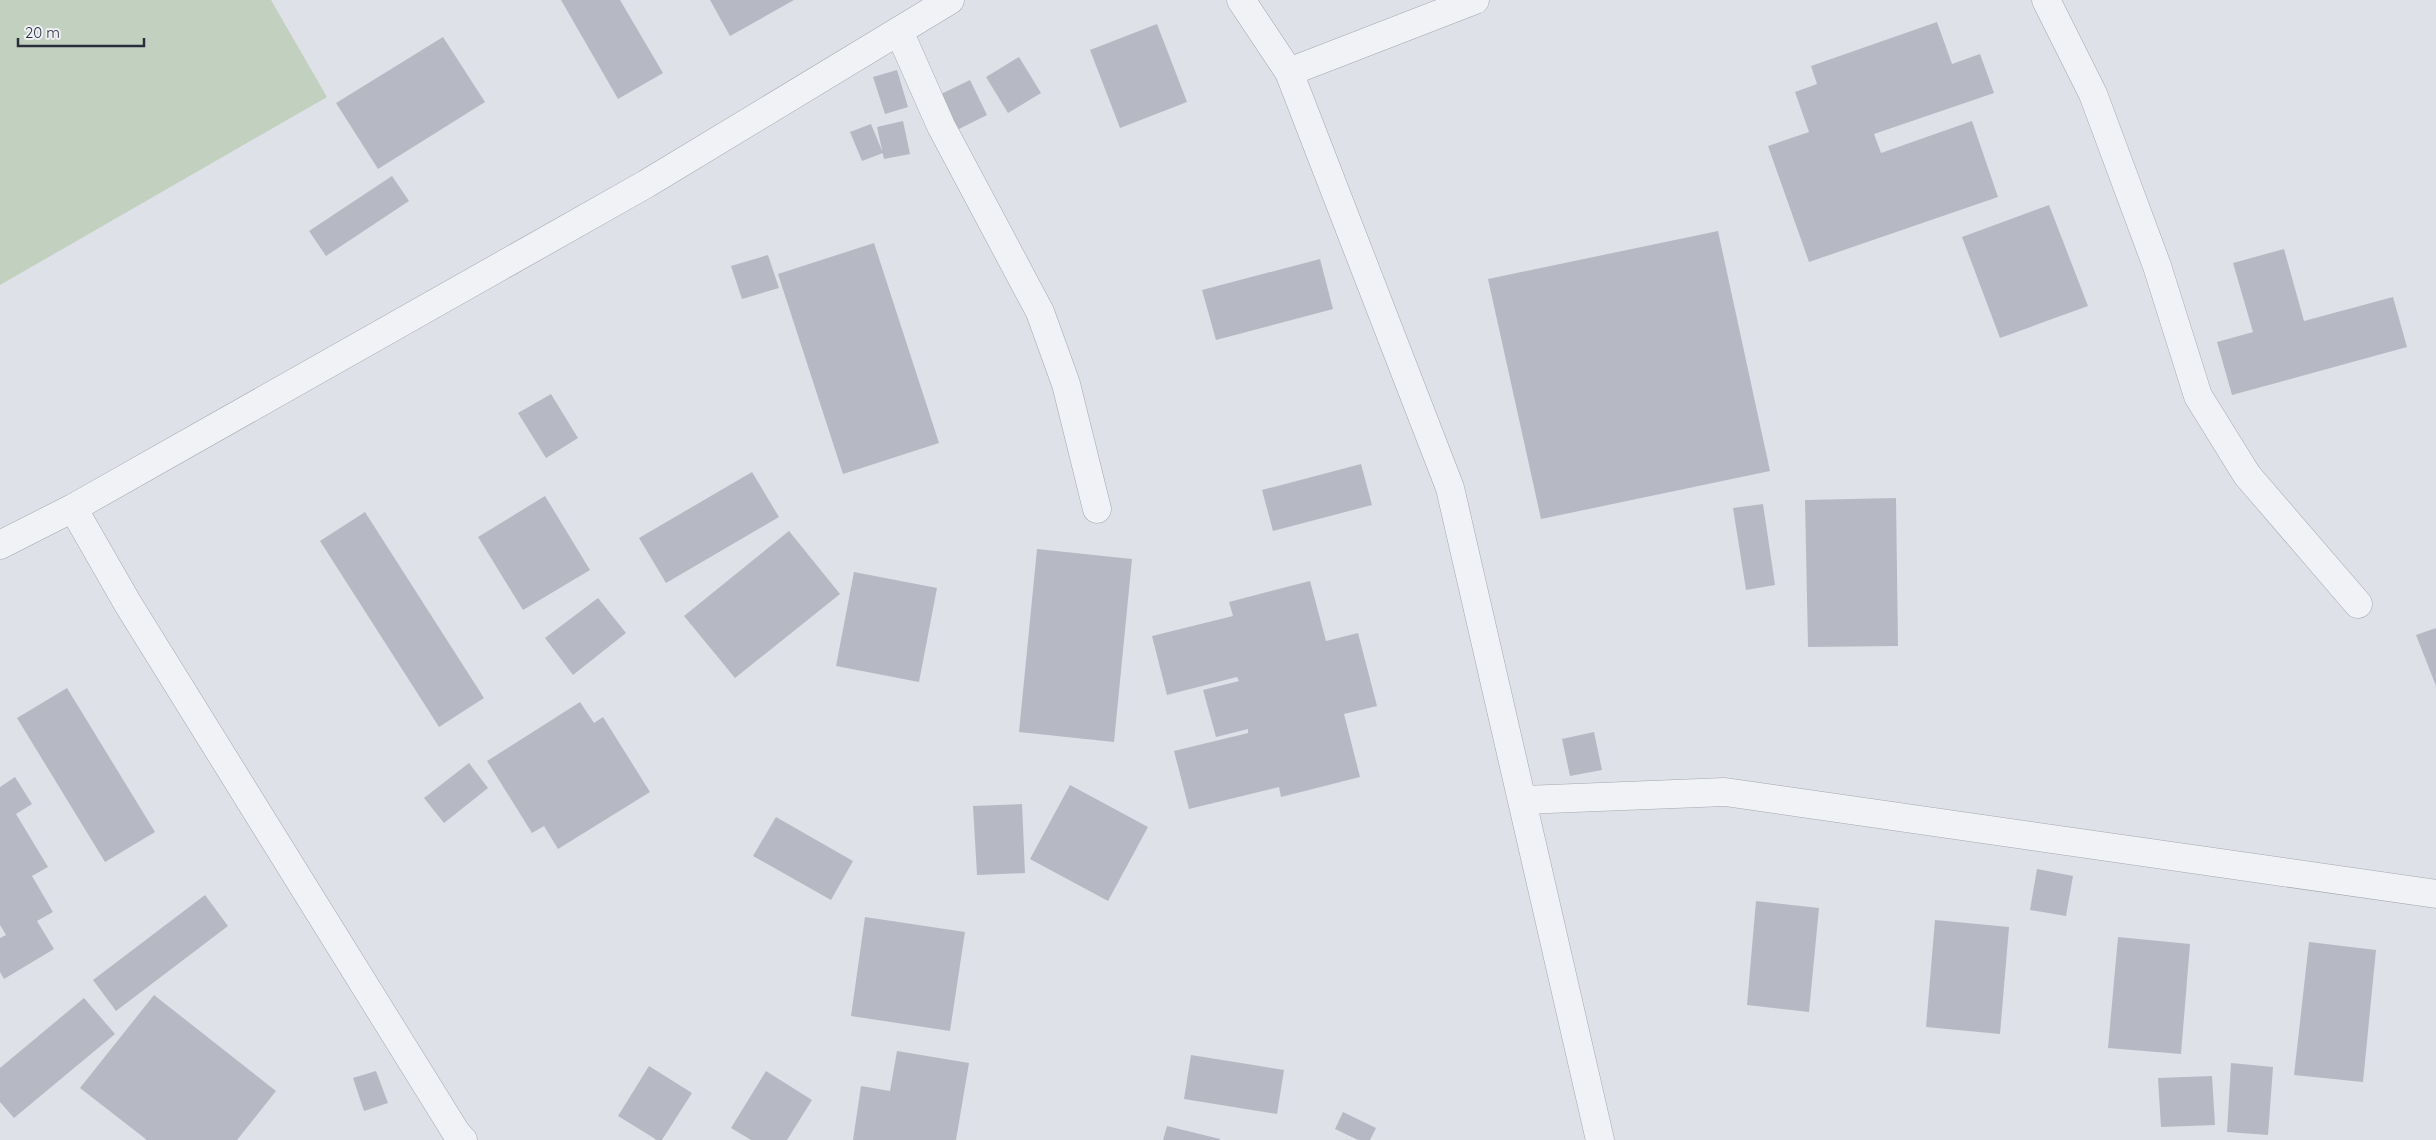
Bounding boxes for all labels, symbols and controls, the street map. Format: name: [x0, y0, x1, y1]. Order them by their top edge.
scale bar: [18, 15, 144, 47]
text: 20 m: [25, 23, 60, 42]

